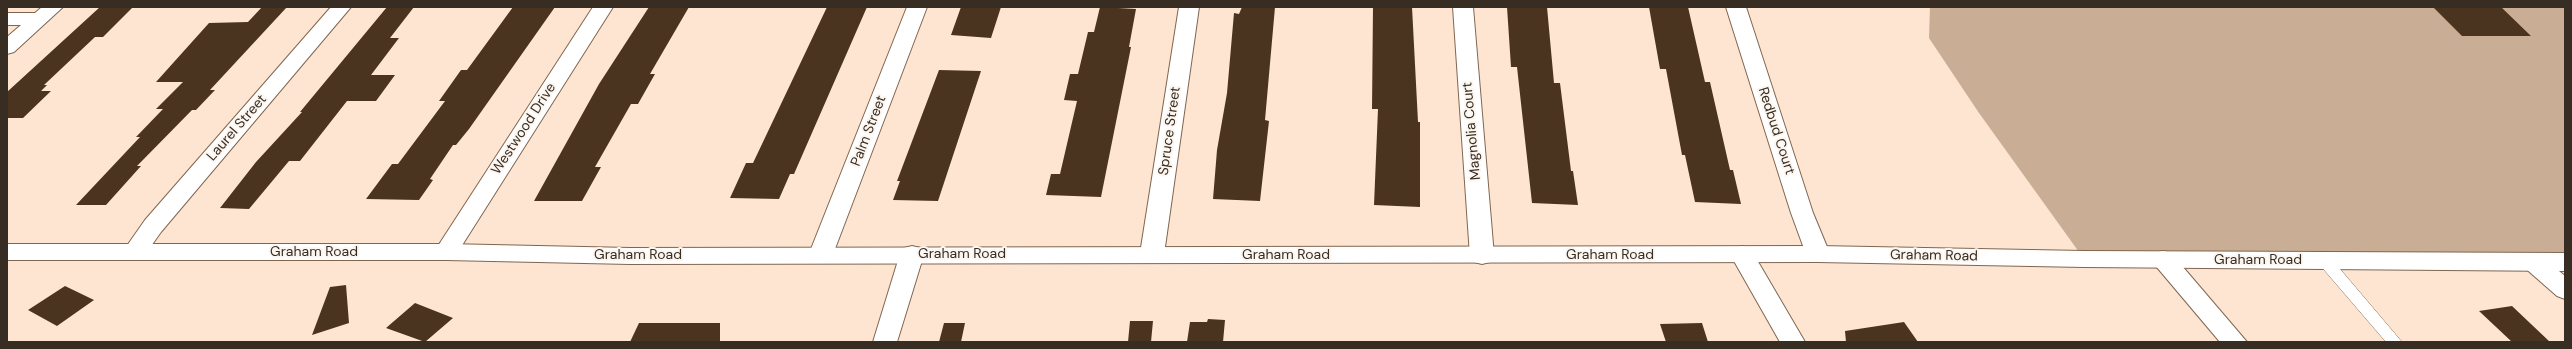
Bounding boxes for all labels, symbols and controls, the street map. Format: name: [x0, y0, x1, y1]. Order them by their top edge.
street label: Westwood Drive: [488, 80, 560, 178]
street label: Magnolia Court: [1459, 81, 1485, 181]
street label: Redbud Court: [1754, 85, 1798, 177]
street label: Spruce Street: [1155, 86, 1185, 176]
street label: Laurel Street: [204, 91, 270, 165]
street label: Palm Street: [848, 93, 890, 169]
street label: Graham Road: [270, 244, 358, 260]
street label: Graham Road: [918, 246, 1006, 262]
street label: Graham Road: [594, 247, 682, 263]
street label: Graham Road: [1242, 247, 1330, 263]
street label: Graham Road: [1566, 247, 1654, 263]
street label: Graham Road: [1890, 247, 1978, 265]
street label: Graham Road: [2214, 252, 2302, 268]

